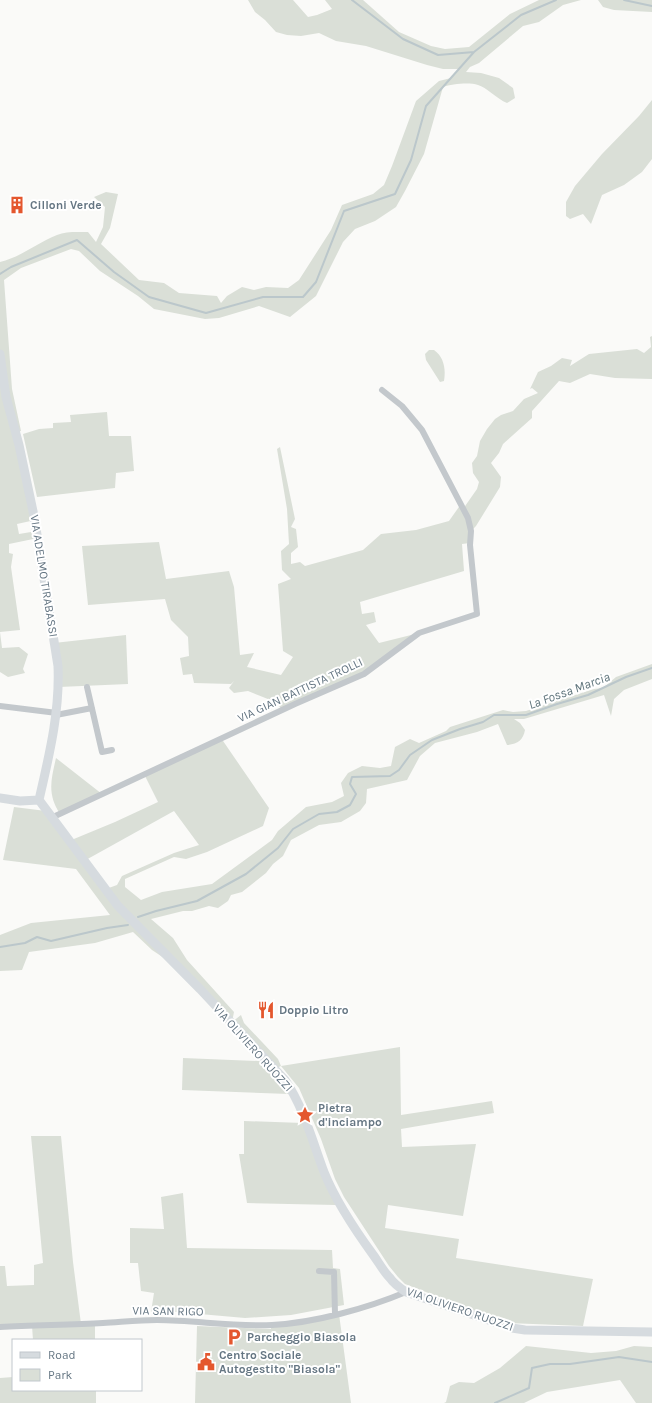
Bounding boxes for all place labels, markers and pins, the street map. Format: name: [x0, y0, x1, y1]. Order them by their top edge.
building icon: Cilloni Verde: [7, 195, 27, 215]
place label: Cilloni Verde: [30, 198, 102, 212]
restaurant icon: Doppio Litro: [256, 1000, 276, 1020]
place label: Doppio Litro: [279, 1003, 349, 1017]
place label: Pietra d'inciampo: [318, 1101, 382, 1129]
place icon: Pietra d'inciampo: [295, 1105, 315, 1125]
parking icon: Parcheggio Biasola: [224, 1327, 244, 1347]
place label: Parcheggio Biasola: [247, 1330, 356, 1344]
place label: Centro Sociale Autogestito "Biasola": [219, 1348, 341, 1376]
public building icon: Centro Sociale Autogestito "Biasola": [196, 1352, 216, 1372]

